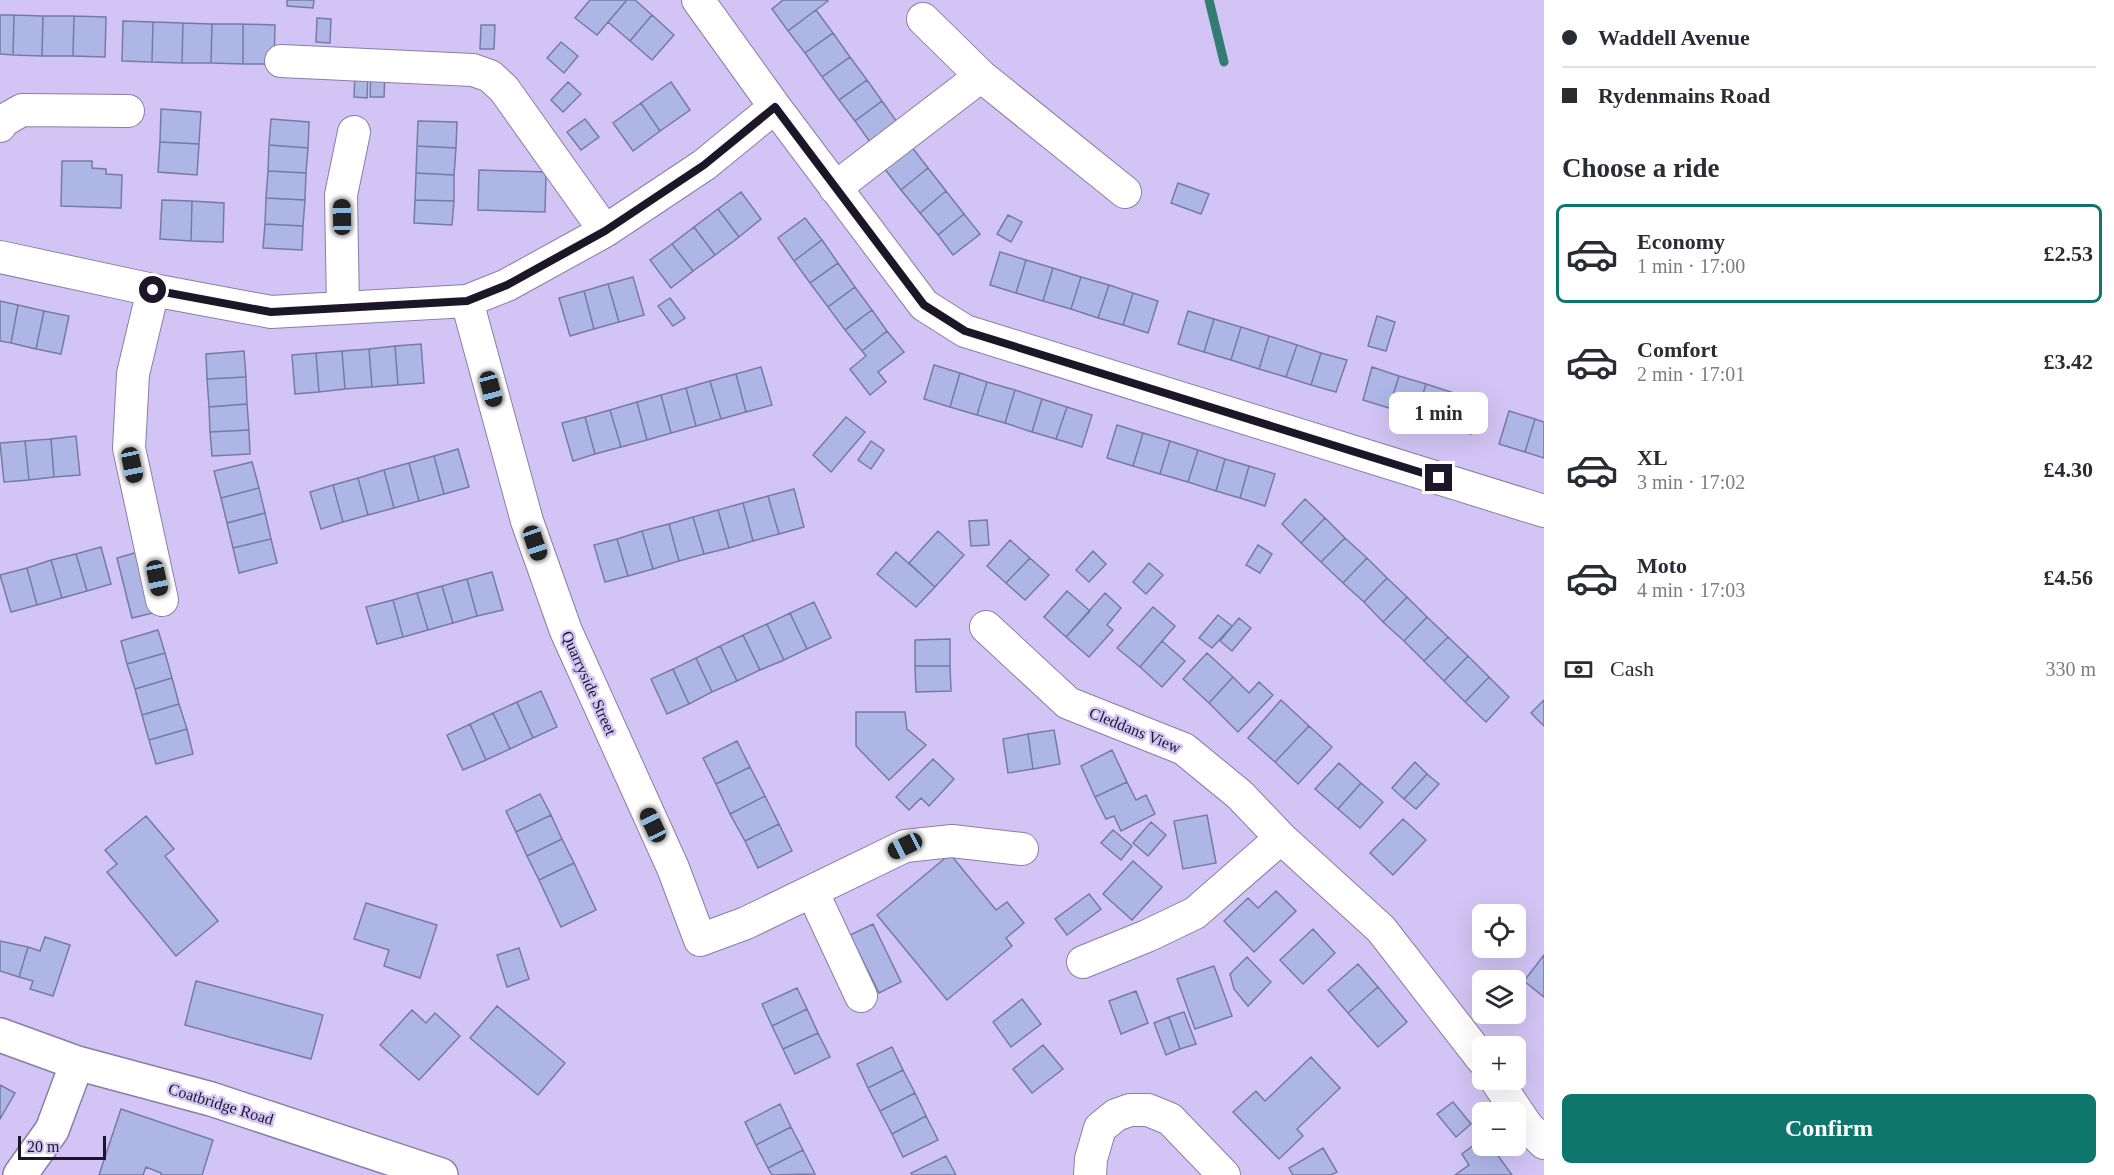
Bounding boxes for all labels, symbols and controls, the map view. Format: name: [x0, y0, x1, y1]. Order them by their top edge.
text: Waddell Avenue: [1598, 25, 1750, 50]
text: Rydenmains Road: [1598, 83, 1770, 108]
text: Choose a ride: [1562, 153, 1720, 183]
car: [333, 199, 351, 235]
icon: car: [1565, 227, 1619, 281]
text: Economy: [1637, 229, 1725, 254]
text: £2.53: [2044, 241, 2093, 266]
text: 1 min · 17:00: [1637, 255, 1745, 277]
route start: [139, 276, 166, 303]
icon: car: [1565, 335, 1619, 389]
text: Comfort: [1637, 337, 1718, 362]
text: £3.42: [2044, 349, 2093, 374]
text: 2 min · 17:01: [1637, 363, 1745, 385]
car: [478, 369, 504, 409]
callout: 1 min: [1390, 391, 1488, 433]
text: 1 min: [1414, 402, 1463, 424]
icon: car: [1565, 443, 1619, 497]
text: XL: [1637, 445, 1668, 470]
car: [119, 446, 145, 484]
text: £4.30: [2044, 457, 2093, 482]
route end: [1425, 464, 1452, 491]
text: 3 min · 17:02: [1637, 471, 1745, 493]
car: [521, 523, 549, 563]
icon: car: [1565, 551, 1619, 605]
text: Moto: [1637, 553, 1687, 578]
car: [144, 559, 170, 597]
text: £4.56: [2044, 565, 2093, 590]
text: 4 min · 17:03: [1637, 579, 1745, 601]
street label: Quarryside Street: [557, 628, 620, 739]
icon: cash: [1562, 653, 1595, 686]
text: Cash: [1610, 656, 1654, 681]
text: 330 m: [2045, 658, 2096, 680]
street label: Cleddans View: [1087, 704, 1184, 756]
car: [637, 805, 669, 845]
car: [885, 830, 925, 862]
map controls: [1472, 904, 1526, 1156]
button: locate: [1472, 904, 1526, 958]
button: layers: [1472, 970, 1526, 1024]
button: +: [1472, 1036, 1526, 1090]
street label: Coatbridge Road: [166, 1080, 276, 1129]
button: Confirm: [1562, 1094, 2096, 1163]
button: −: [1472, 1102, 1526, 1156]
scale bar: [18, 1133, 106, 1160]
text: 20 m: [27, 1138, 59, 1155]

